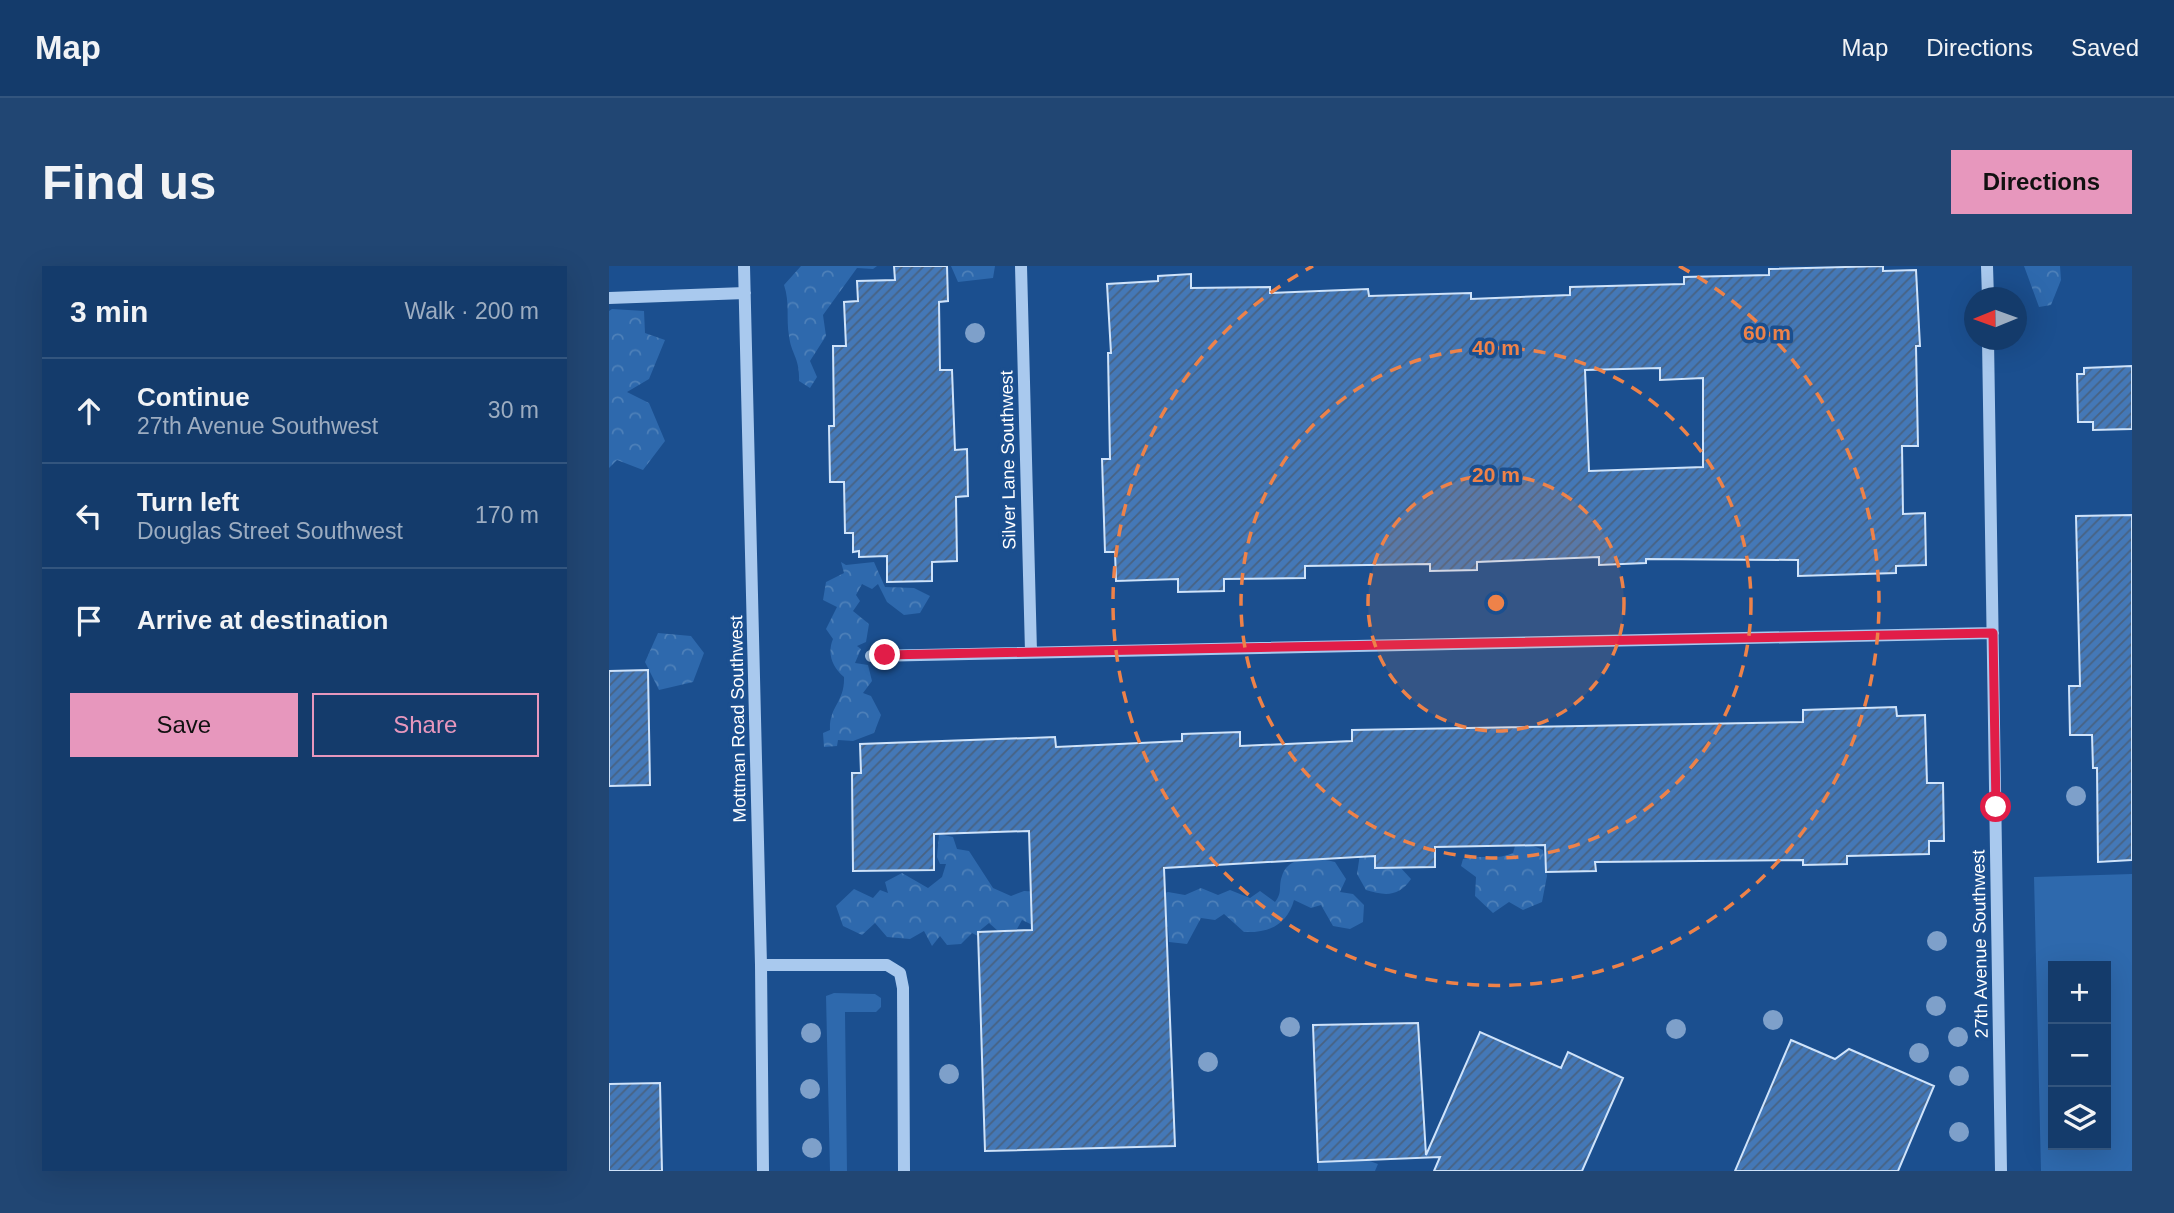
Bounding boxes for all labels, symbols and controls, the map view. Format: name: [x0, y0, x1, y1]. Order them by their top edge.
text: Map: [35, 29, 101, 66]
text: Map: [1842, 34, 1888, 61]
text: Directions: [1926, 34, 2033, 61]
text: Saved: [2071, 34, 2139, 61]
button: Directions: [1951, 150, 2132, 214]
text: Find us: [42, 155, 216, 209]
north arrow: [1964, 287, 2027, 350]
text: 3 min: [70, 295, 148, 328]
text: Walk · 200 m: [404, 298, 539, 324]
text: 60 m: [1743, 321, 1791, 344]
text: 40 m: [1472, 336, 1520, 359]
street label: Silver Lane Southwest: [996, 370, 1020, 550]
text: Continue: [137, 382, 250, 412]
icon: ahead: [70, 392, 108, 430]
text: 30 m: [488, 397, 539, 423]
text: 27th Avenue Southwest: [137, 413, 378, 439]
text: 20 m: [1472, 463, 1520, 486]
text: Turn left: [137, 487, 239, 517]
icon: left: [70, 497, 108, 535]
text: 170 m: [475, 502, 539, 528]
text: Douglas Street Southwest: [137, 518, 403, 544]
centre of rings: [1484, 591, 1508, 615]
icon: arrive: [70, 602, 108, 640]
text: Arrive at destination: [137, 605, 388, 635]
street label: Mottman Road Southwest: [726, 615, 750, 823]
route end: [869, 639, 900, 670]
button: Save: [70, 693, 298, 757]
button: Share: [312, 693, 539, 757]
route start: [1980, 791, 2011, 822]
street label: 27th Avenue Southwest: [1968, 849, 1992, 1039]
map controls: [2048, 961, 2111, 1150]
button: +: [2048, 961, 2111, 1024]
button: −: [2048, 1024, 2111, 1087]
button: layers: [2048, 1087, 2111, 1150]

